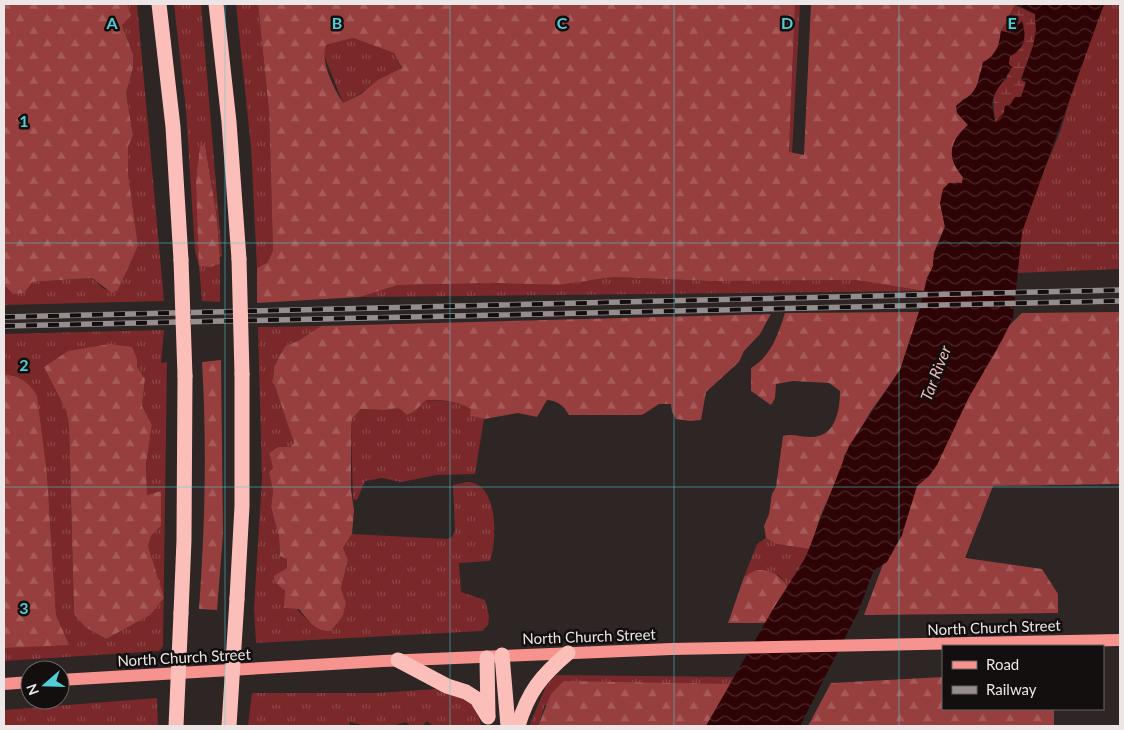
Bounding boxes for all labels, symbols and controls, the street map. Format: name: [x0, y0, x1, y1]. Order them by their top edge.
text: A: [105, 13, 118, 32]
text: B: [332, 13, 342, 32]
text: C: [557, 13, 568, 32]
text: D: [781, 13, 793, 32]
text: E: [1007, 13, 1017, 32]
text: 1: [19, 111, 29, 130]
water label: Tar River: [916, 342, 954, 403]
text: 2: [19, 355, 29, 374]
text: 3: [19, 598, 29, 617]
street label: North Church Street: [927, 616, 1062, 638]
street label: North Church Street: [522, 625, 657, 647]
street label: North Church Street: [117, 644, 252, 669]
legend: [942, 645, 1104, 710]
text: Road: [986, 655, 1019, 673]
north arrow: [20, 660, 70, 710]
text: Railway: [986, 680, 1037, 698]
text: N: [22, 682, 42, 698]

